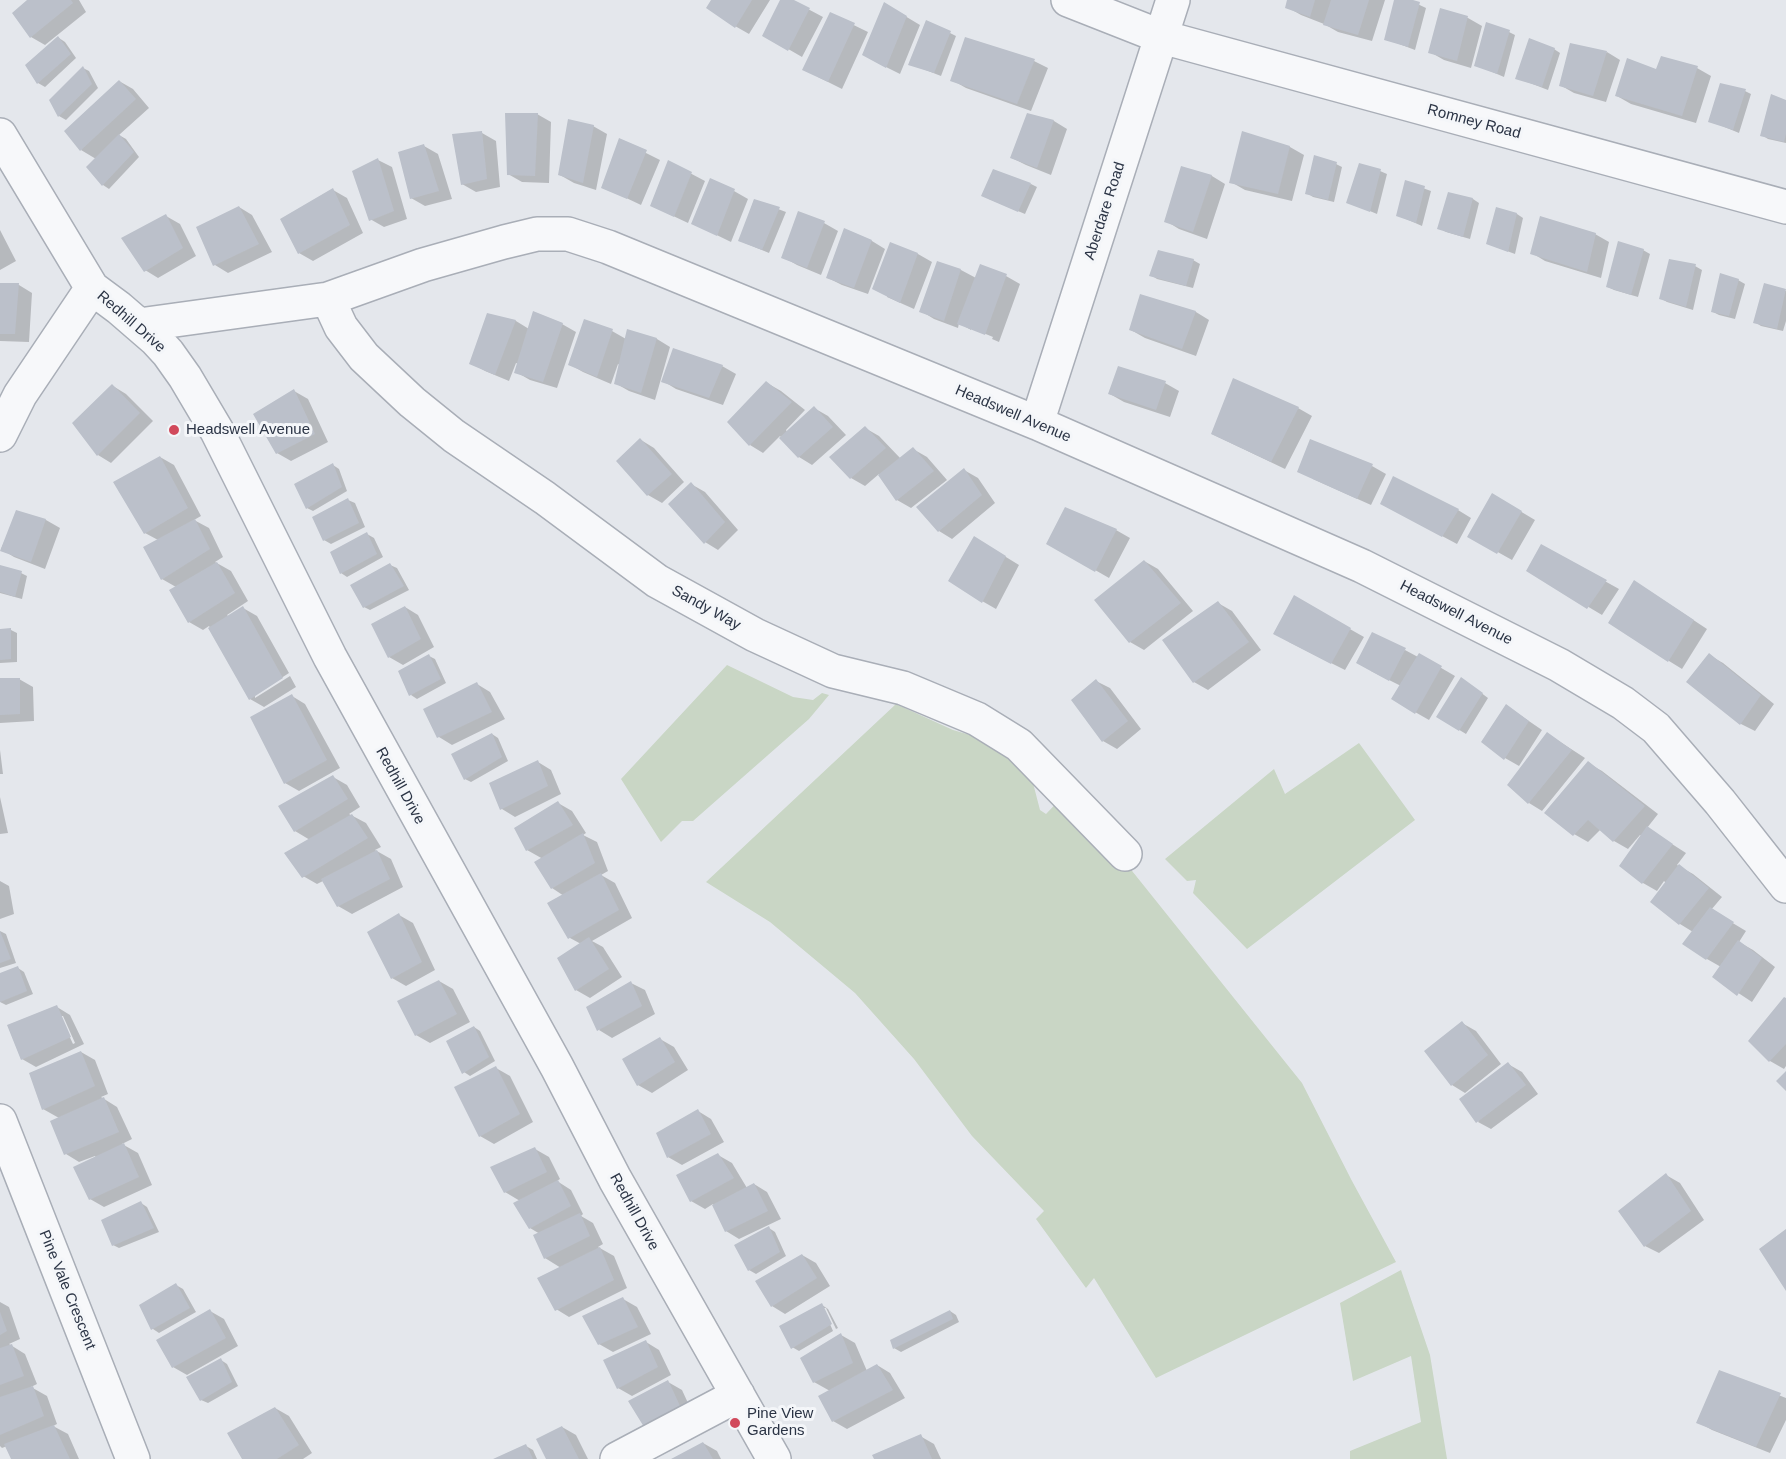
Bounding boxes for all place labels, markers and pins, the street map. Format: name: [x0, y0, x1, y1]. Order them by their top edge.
place label: Headswell Avenue: [186, 421, 310, 439]
marker: Headswell Avenue: [167, 423, 181, 437]
place label: Pine View Gardens: [747, 1405, 813, 1440]
marker: Pine View Gardens: [728, 1416, 742, 1430]

